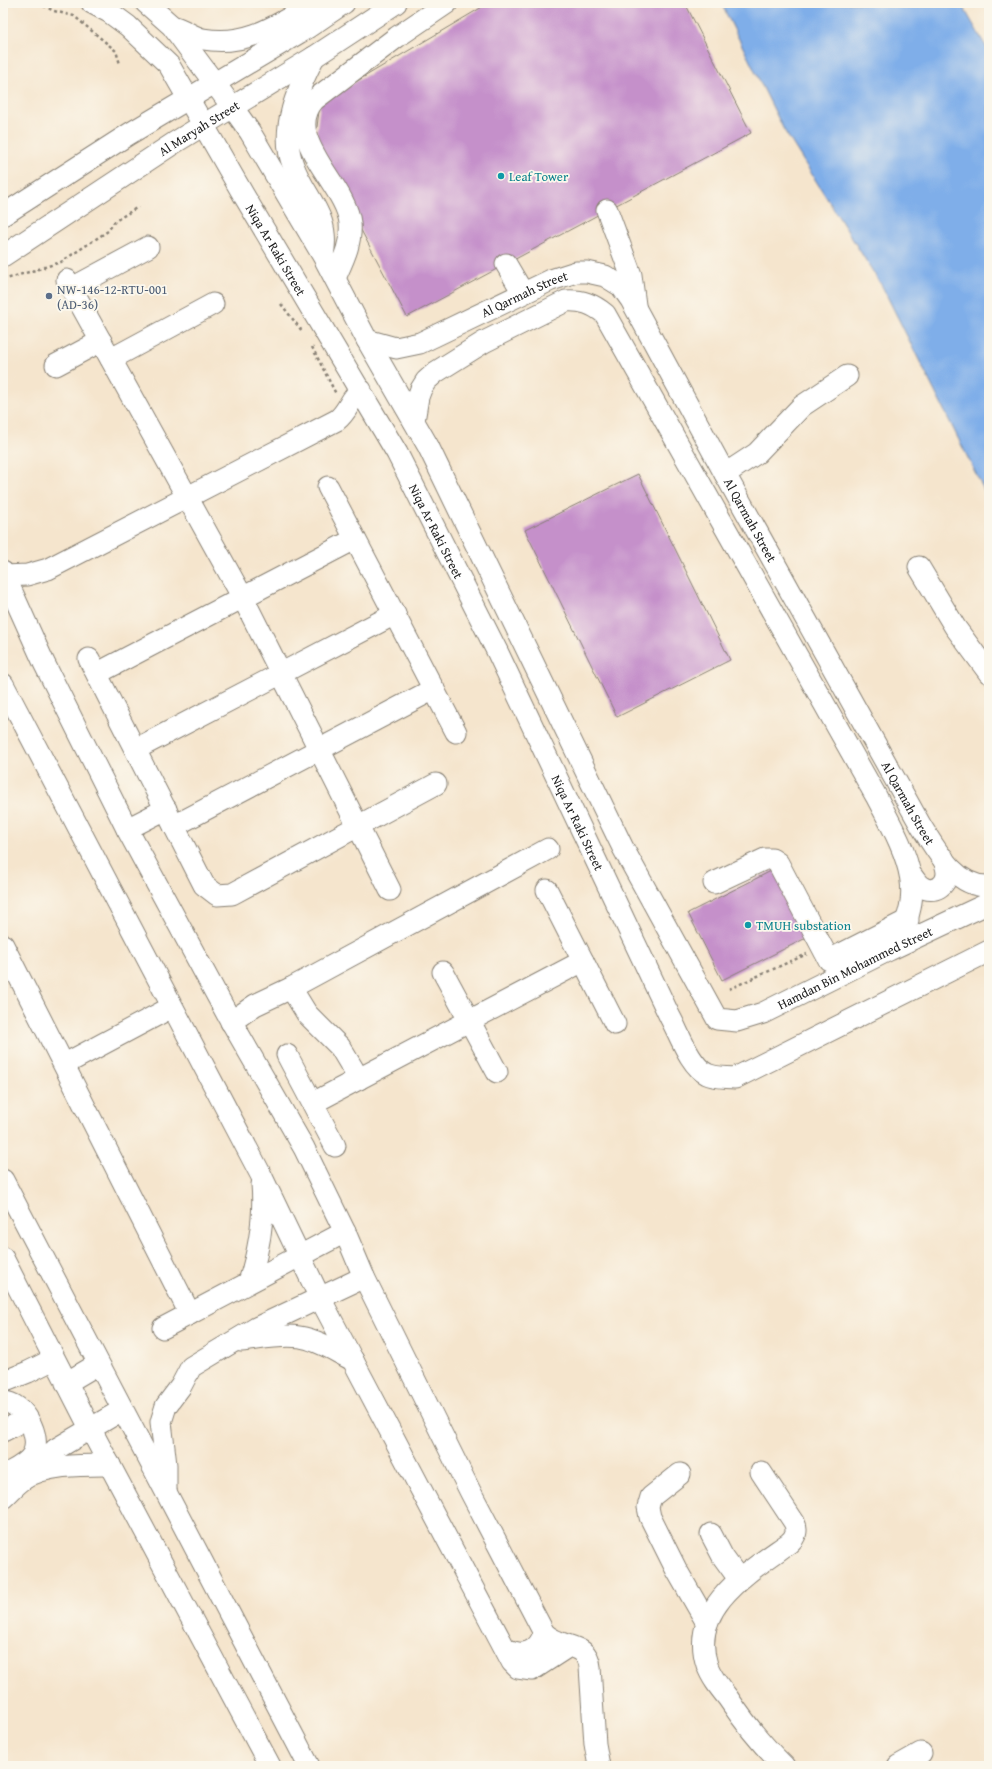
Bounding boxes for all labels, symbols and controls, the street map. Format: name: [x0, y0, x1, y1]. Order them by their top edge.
street label: Al Maryah Street: [155, 95, 243, 160]
place label: Leaf Tower: [509, 167, 569, 186]
marker: Leaf Tower: [496, 171, 506, 181]
street label: Niqa Ar Raki Street: [241, 200, 311, 300]
street label: Al Qarmah Street: [478, 266, 570, 322]
place label: NW-146-12-RTU-001 (AD-36): [57, 280, 168, 314]
marker: NW-146-12-RTU-001 (AD-36): [44, 291, 54, 301]
street label: Al Qarmah Street: [719, 474, 782, 566]
street label: Niqa Ar Raki Street: [405, 480, 469, 582]
street label: Al Qarmah Street: [877, 757, 940, 849]
street label: Niqa Ar Raki Street: [547, 772, 609, 874]
place label: TMUH substation: [756, 916, 852, 935]
marker: TMUH substation: [743, 920, 753, 930]
street label: Hamdan Bin Mohammed Street: [774, 921, 936, 1014]

